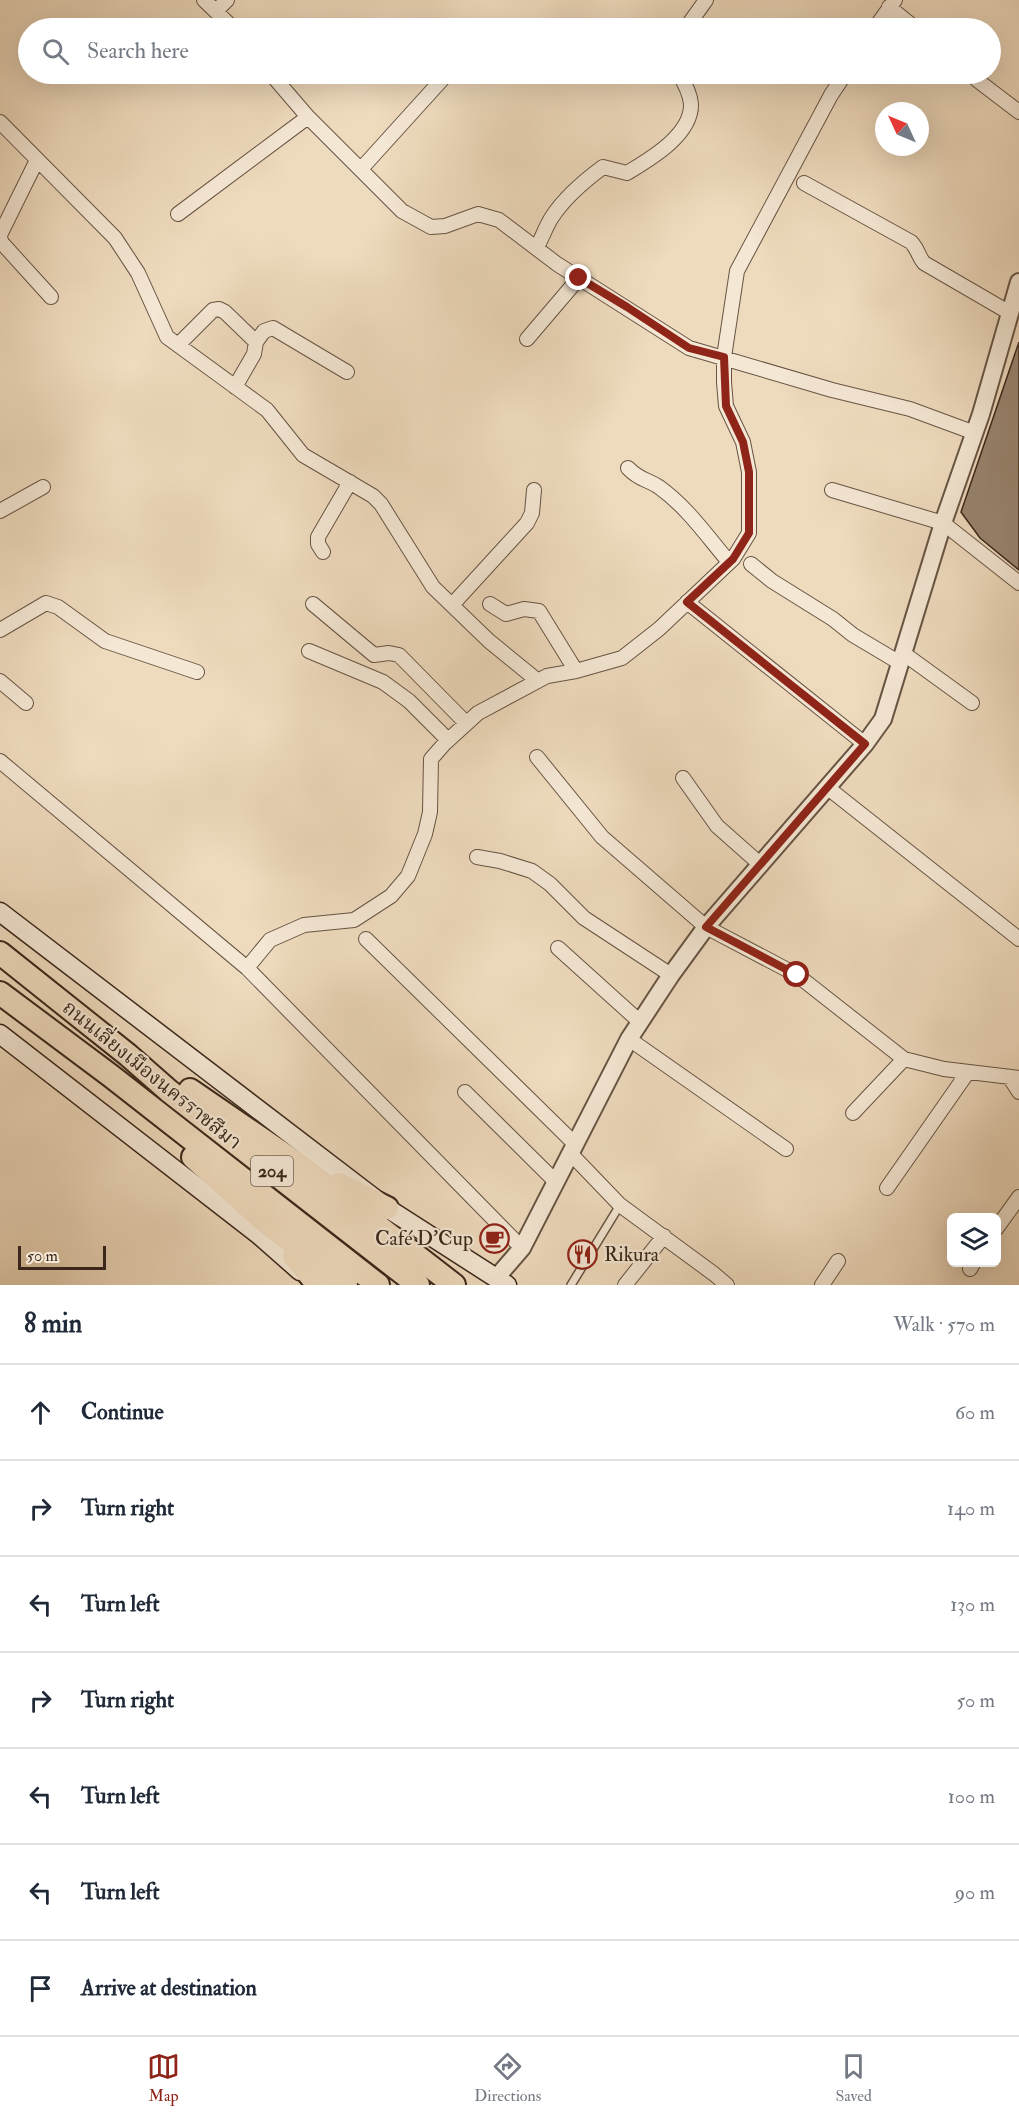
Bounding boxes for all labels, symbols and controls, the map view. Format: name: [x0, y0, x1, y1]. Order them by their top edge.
search box: [18, 18, 1001, 84]
icon: search: [39, 35, 72, 68]
text: Search here: [87, 37, 189, 65]
north arrow: [875, 102, 929, 156]
route end: [565, 264, 591, 290]
route start: [783, 961, 809, 987]
street label: ถนนเลี่ยงเมืองนครราชสีมา: [57, 993, 249, 1155]
road number: 204: [251, 1156, 293, 1186]
map controls: [947, 1213, 1001, 1267]
button: layers: [947, 1213, 1001, 1267]
cafe icon: Café D'Cup: [478, 1222, 510, 1254]
place label: Café D'Cup: [375, 1226, 473, 1252]
restaurant icon: Rikura: [567, 1238, 599, 1270]
place label: Rikura: [604, 1242, 660, 1267]
scale bar: [18, 1243, 106, 1270]
text: 50 m: [27, 1246, 58, 1266]
text: 8 min: [24, 1308, 82, 1340]
text: Walk · 570 m: [893, 1312, 995, 1337]
icon: ahead: [24, 1396, 57, 1429]
text: Continue: [81, 1398, 164, 1426]
text: 60 m: [955, 1400, 995, 1425]
icon: right: [24, 1492, 57, 1525]
text: Turn right: [81, 1494, 174, 1522]
text: 140 m: [947, 1496, 995, 1521]
icon: left: [24, 1588, 57, 1621]
text: Turn left: [81, 1590, 160, 1618]
text: 130 m: [950, 1592, 995, 1617]
icon: right: [24, 1684, 57, 1717]
text: Turn right: [81, 1686, 174, 1714]
text: 50 m: [956, 1688, 995, 1713]
icon: left: [24, 1780, 57, 1813]
text: Turn left: [81, 1782, 160, 1810]
text: 100 m: [948, 1784, 995, 1809]
icon: left: [24, 1876, 57, 1909]
text: Turn left: [81, 1878, 160, 1906]
text: 90 m: [955, 1880, 995, 1905]
icon: arrive: [24, 1972, 57, 2005]
text: Arrive at destination: [81, 1974, 257, 2002]
tab: Map: [147, 2050, 180, 2106]
tab: Directions: [474, 2050, 541, 2106]
tab: Saved: [835, 2050, 872, 2106]

